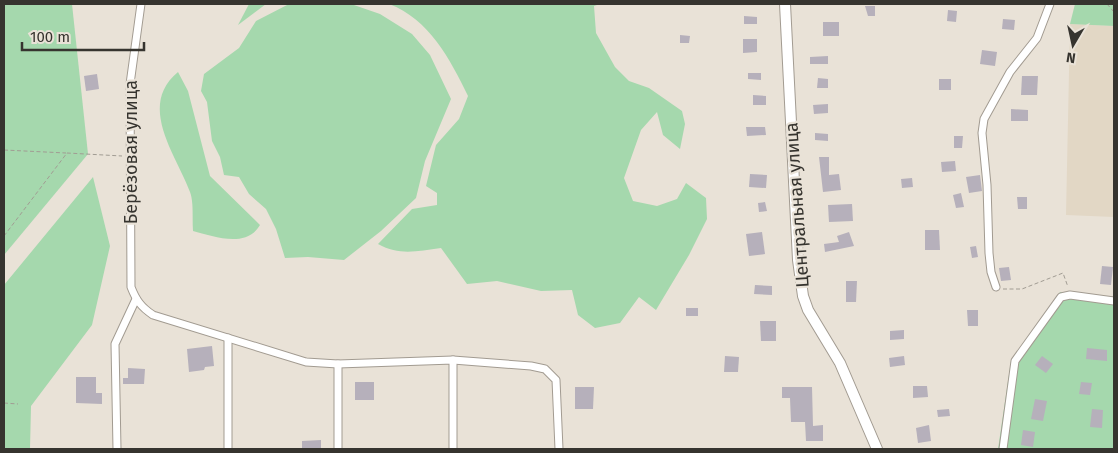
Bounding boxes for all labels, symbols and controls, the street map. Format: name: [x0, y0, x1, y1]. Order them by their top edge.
scale bar: [22, 20, 145, 52]
north arrow: [1048, 20, 1098, 70]
text: 100 m: [30, 28, 70, 46]
text: N: [1065, 48, 1077, 66]
street label: Берёзовая улица: [120, 80, 142, 224]
street label: Центральная улица: [780, 122, 814, 288]

